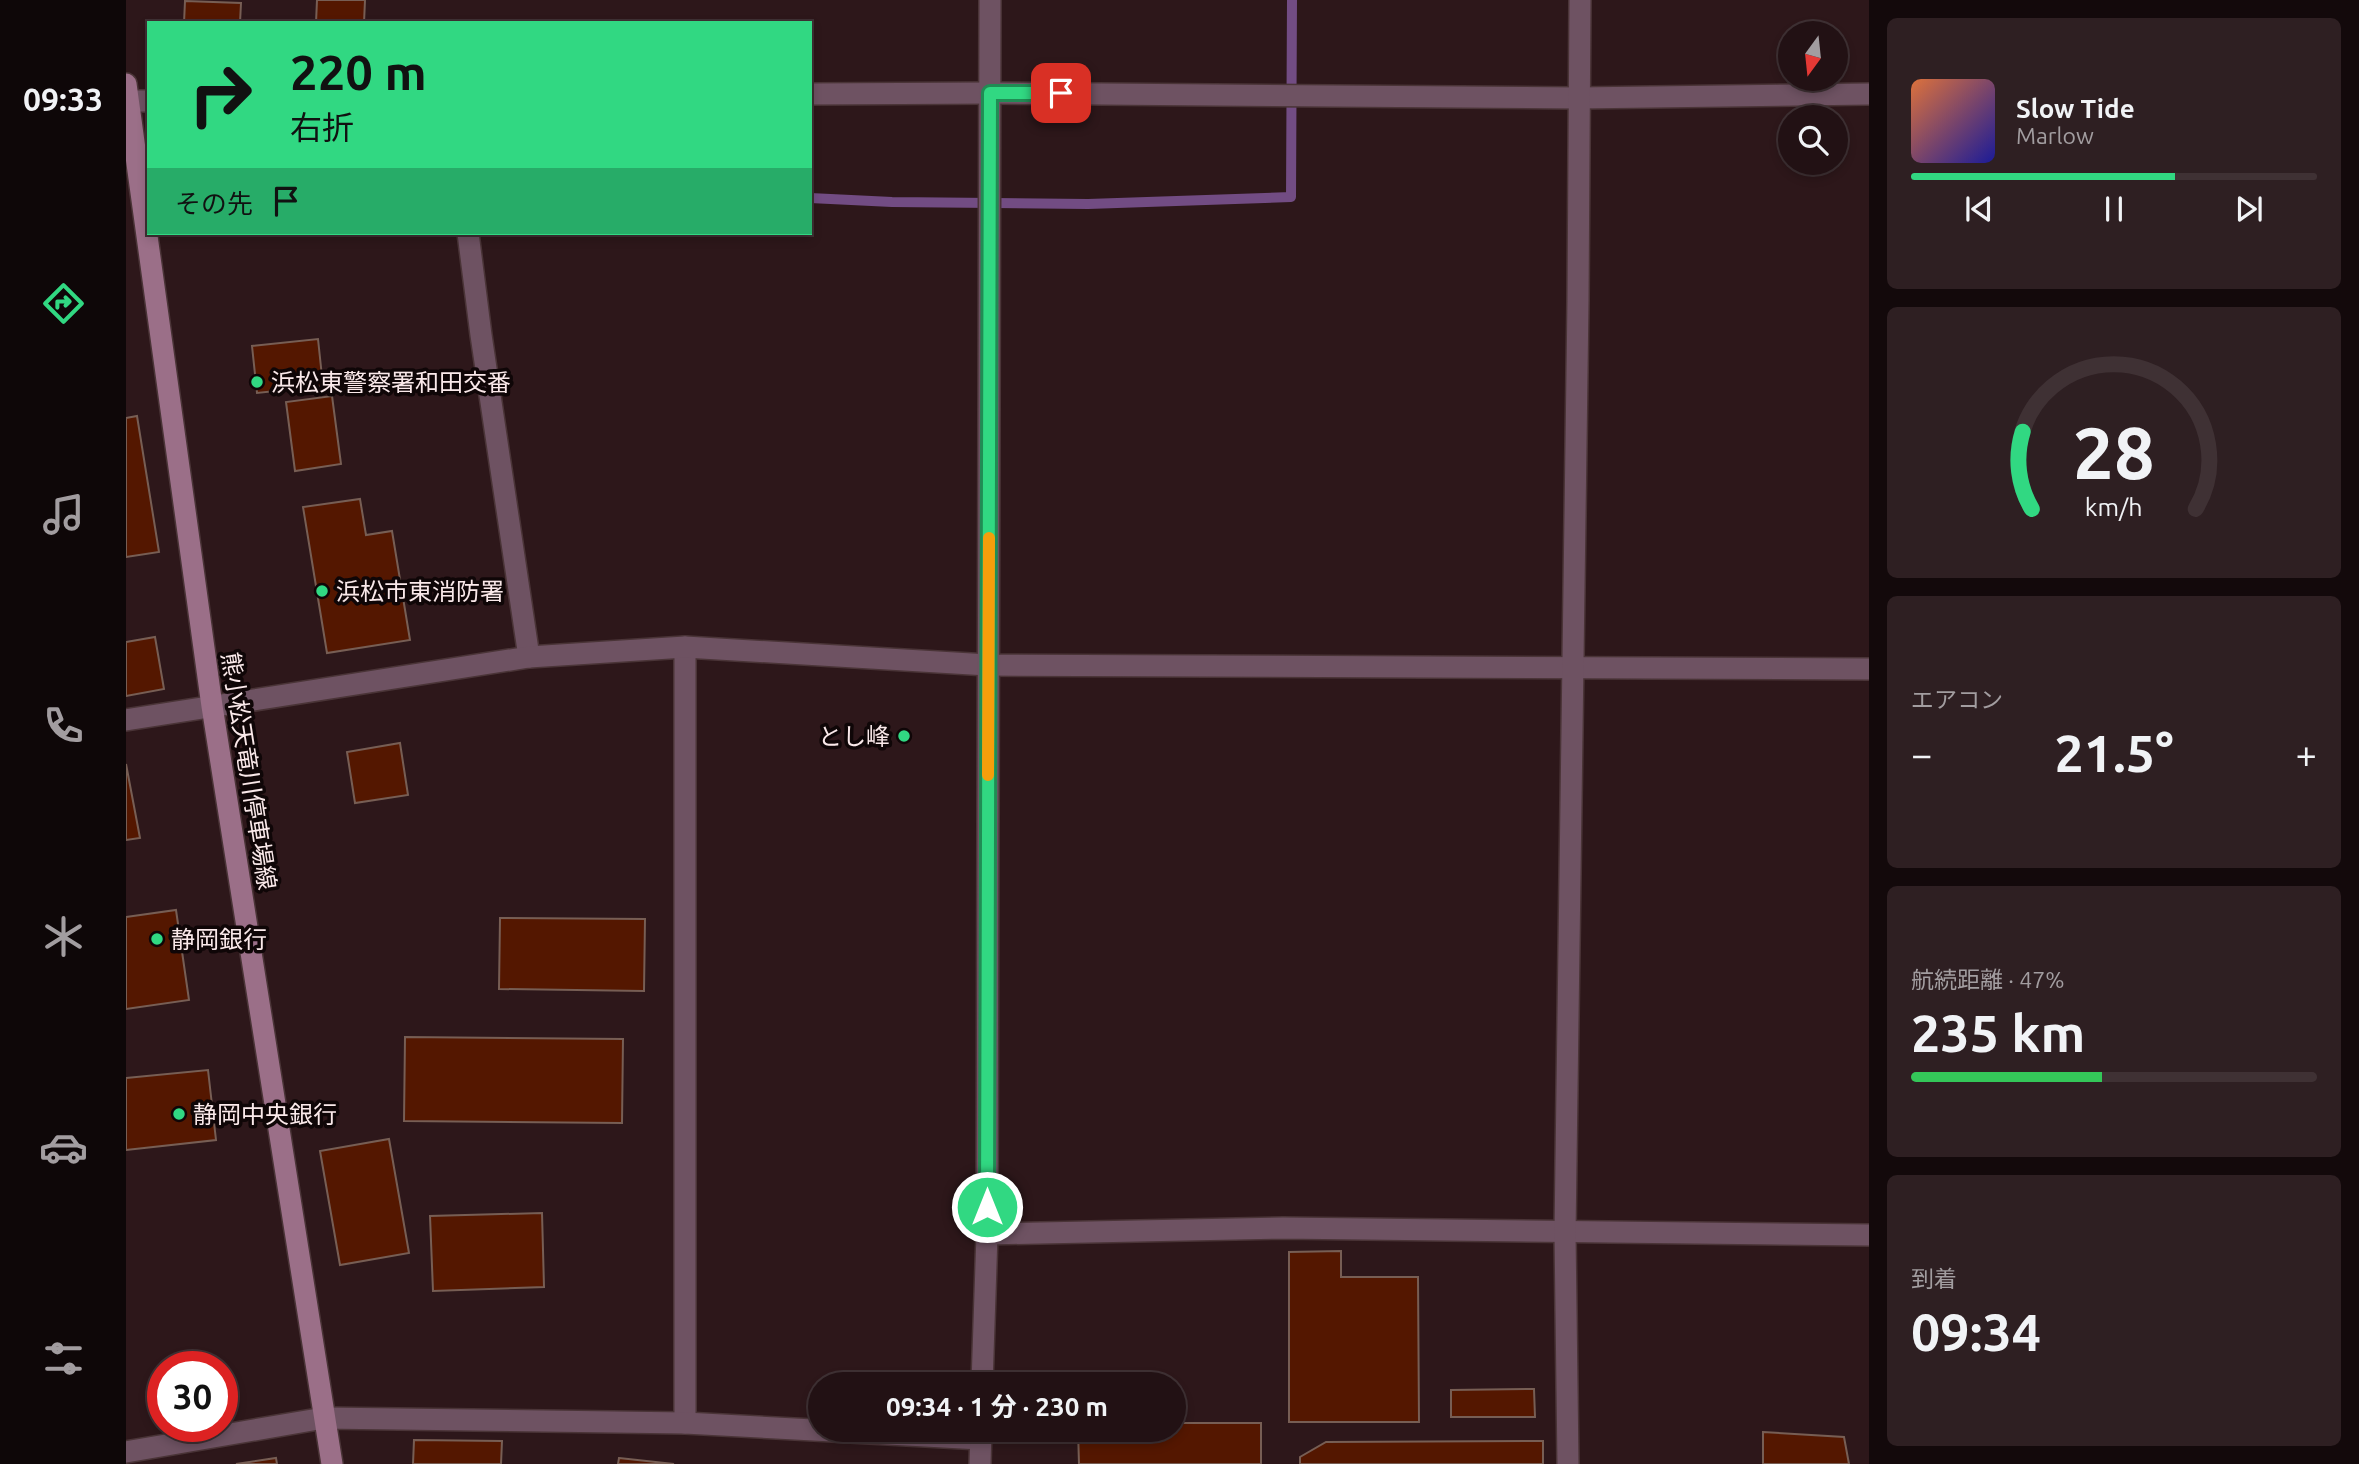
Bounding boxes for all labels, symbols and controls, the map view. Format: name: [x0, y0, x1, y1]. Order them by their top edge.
north arrow: [1778, 21, 1848, 91]
map controls: [1778, 21, 1848, 175]
text: 220 m: [290, 44, 427, 99]
icon: right: [175, 49, 266, 140]
pin: [1031, 63, 1091, 123]
icon: arrive: [1042, 74, 1080, 112]
text: 09:33: [23, 81, 103, 117]
text: Slow Tide: [2016, 94, 2135, 123]
button: search: [1778, 105, 1848, 175]
text: 右折: [290, 109, 354, 145]
text: Marlow: [2016, 123, 2094, 148]
icon: arrive: [267, 182, 305, 220]
text: その先: [175, 189, 253, 218]
icon: previous: [1960, 190, 1998, 228]
icon: pause: [2095, 190, 2133, 228]
icon: next: [2230, 190, 2268, 228]
icon: directions: [39, 279, 88, 328]
place label: 浜松東警察署和田交番: [271, 369, 511, 396]
marker: 浜松東警察署和田交番: [249, 374, 265, 390]
text: 28: [2073, 411, 2155, 493]
icon: music: [39, 490, 88, 539]
text: km/h: [2085, 493, 2143, 521]
place label: 浜松市東消防署: [336, 578, 504, 605]
marker: 浜松市東消防署: [314, 583, 330, 599]
street label: 熊小松天竜川停車場線: [217, 650, 281, 892]
text: エアコン: [1911, 687, 2003, 712]
icon: phone: [39, 701, 88, 750]
place label: とし峰: [818, 723, 890, 750]
text: 21.5°: [2054, 724, 2174, 782]
marker: とし峰: [896, 728, 912, 744]
text: −: [1911, 733, 1932, 775]
text: +: [2296, 733, 2317, 775]
icon: climate: [39, 912, 88, 961]
place label: 静岡銀行: [171, 926, 267, 953]
marker: 静岡銀行: [149, 931, 165, 947]
text: 航続距離 · 47%: [1911, 967, 2064, 992]
text: 235 km: [1911, 1004, 2085, 1062]
place label: 静岡中央銀行: [193, 1101, 337, 1128]
marker: 静岡中央銀行: [171, 1106, 187, 1122]
icon: car: [39, 1123, 88, 1172]
position arrow: [950, 1170, 1024, 1244]
text: 到着: [1911, 1266, 1957, 1291]
text: 09:34: [1911, 1303, 2041, 1361]
icon: filters: [39, 1334, 88, 1383]
speed limit sign: 30: [147, 1351, 238, 1442]
text: 09:34 · 1 分 · 230 m: [886, 1392, 1108, 1421]

